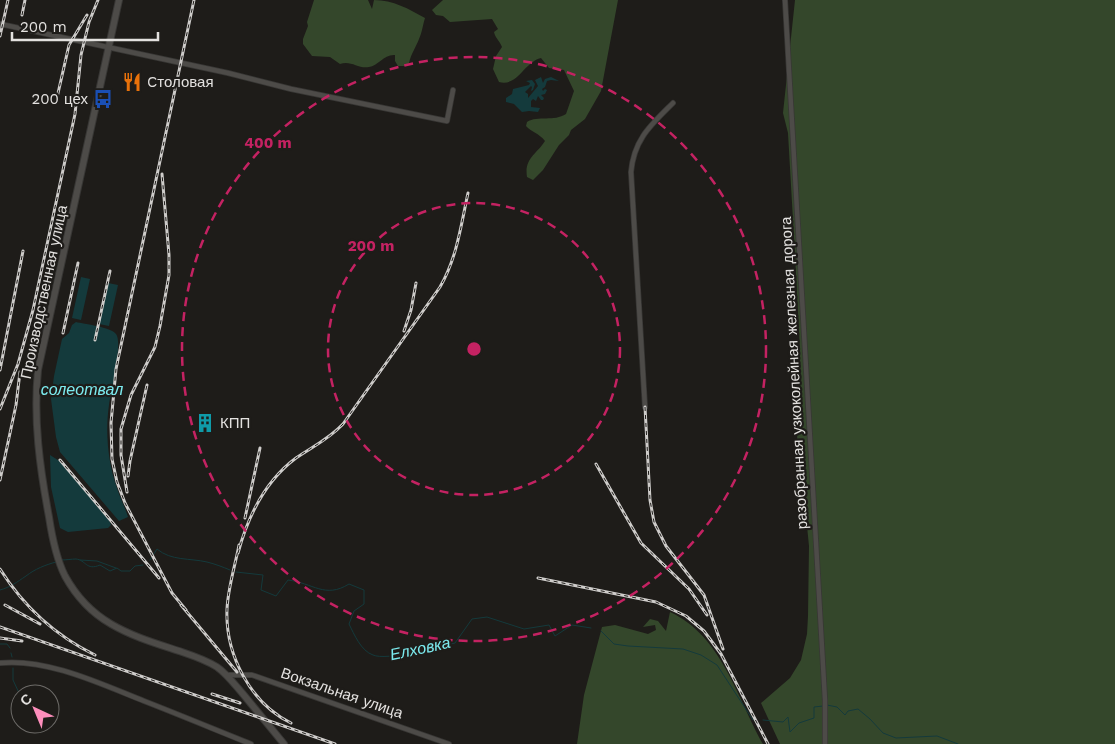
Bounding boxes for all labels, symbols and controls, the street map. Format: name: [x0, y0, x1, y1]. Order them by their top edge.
scale bar: [12, 10, 159, 42]
text: 200 m: [20, 18, 67, 36]
restaurant icon: Cтоловая: [121, 71, 143, 93]
place label: Cтоловая: [147, 73, 214, 91]
bus stop icon: 200 цех: [92, 88, 114, 110]
place label: 200 цех: [32, 90, 88, 108]
text: 400 m: [244, 134, 292, 152]
street label: Производственная улица: [17, 203, 71, 381]
street label: разобранная узкоколейная железная дорога: [777, 216, 811, 530]
text: 200 m: [348, 237, 394, 255]
centre of rings: [465, 340, 483, 358]
water label: солеотвал: [41, 380, 123, 399]
building icon: КПП: [194, 412, 216, 434]
place label: КПП: [220, 414, 250, 432]
water label: Елховка: [388, 633, 452, 664]
street label: Вокзальная улица: [279, 664, 406, 723]
north arrow: [10, 684, 60, 734]
text: С: [17, 690, 35, 709]

